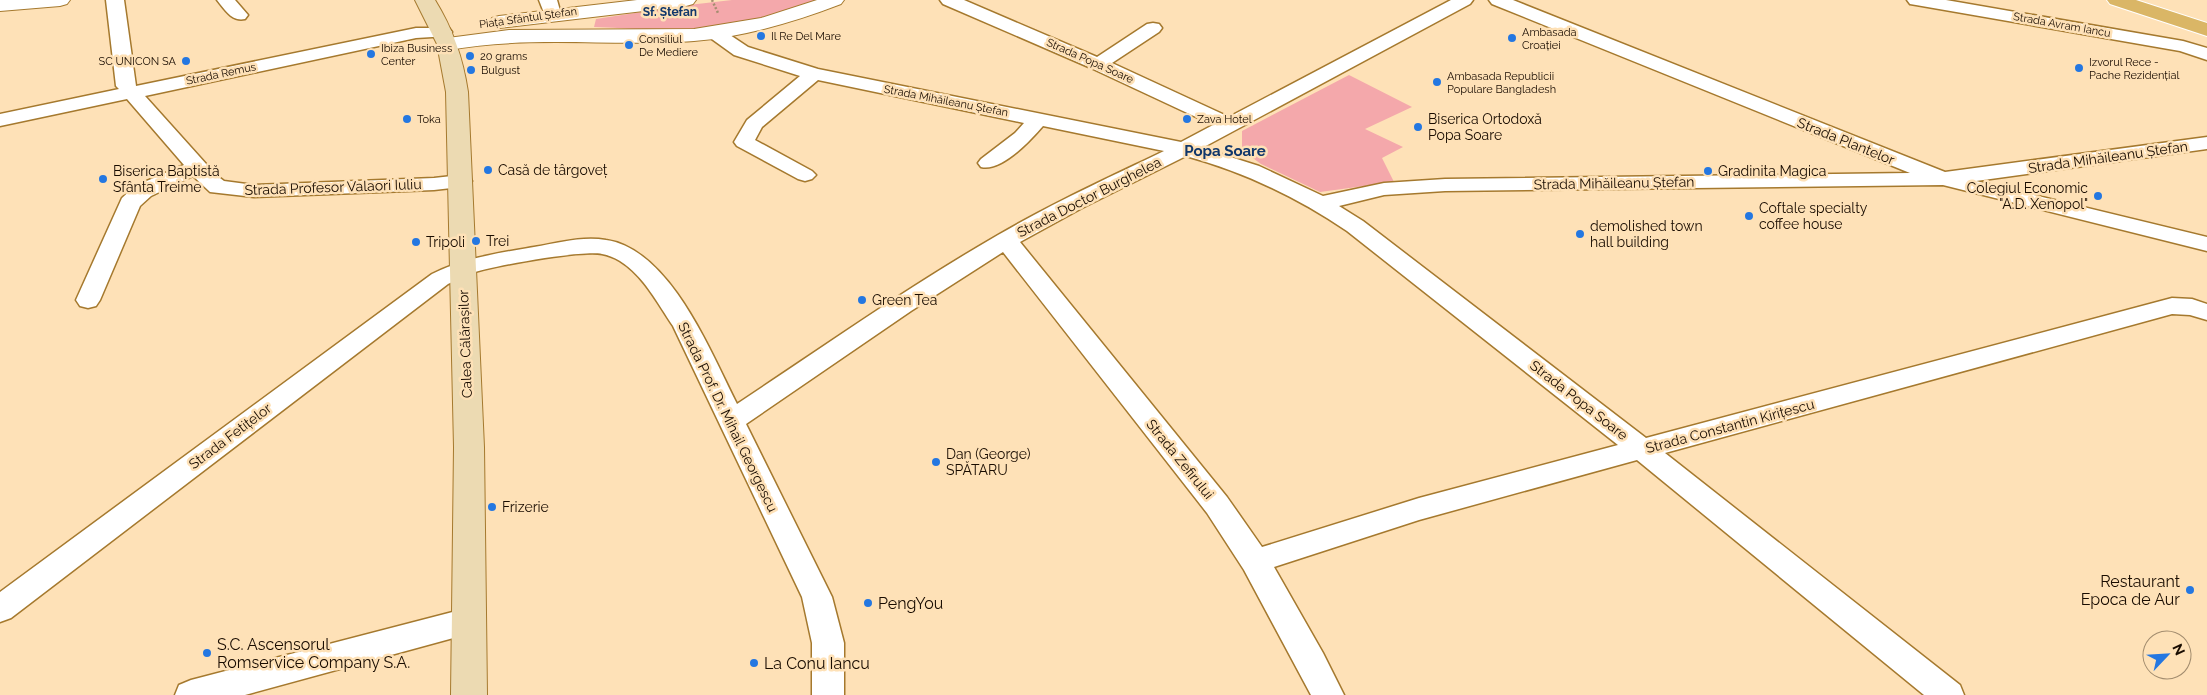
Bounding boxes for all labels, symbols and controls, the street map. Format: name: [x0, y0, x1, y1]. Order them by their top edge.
street label: Piața Sfântul Ștefan: [478, 5, 578, 31]
district label: Sf. Ștefan: [643, 5, 697, 19]
street label: Strada Avram Iancu: [2012, 10, 2112, 40]
place label: Ambasada Croației: [1522, 26, 1576, 52]
marker: Il Re Del Mare: [755, 30, 767, 42]
place label: Il Re Del Mare: [771, 30, 842, 43]
marker: Ambasada Croației: [1506, 32, 1518, 44]
place label: Consiliul De Mediere: [639, 33, 699, 59]
street label: Strada Popa Soare: [1044, 36, 1136, 86]
marker: Consiliul De Mediere: [623, 39, 635, 51]
place label: Ibiza Business Center: [381, 42, 452, 68]
marker: Ibiza Business Center: [365, 48, 377, 60]
marker: 20 grams: [464, 50, 476, 62]
place label: 20 grams: [480, 50, 527, 63]
place label: SC UNICON SA: [98, 55, 177, 68]
marker: SC UNICON SA: [180, 55, 192, 67]
place label: Izvorul Rece - Pache Rezidențial: [2089, 56, 2179, 82]
street label: Strada Remus: [185, 60, 257, 88]
marker: Izvorul Rece - Pache Rezidențial: [2073, 62, 2085, 74]
marker: Bulgust: [465, 64, 477, 76]
place label: Bulgust: [481, 64, 520, 77]
place label: Ambasada Republicii Populare Bangladesh: [1447, 70, 1556, 96]
marker: Ambasada Republicii Populare Bangladesh: [1431, 76, 1443, 88]
street label: Strada Mihăileanu Ștefan: [883, 83, 1009, 119]
place label: Biserica Ortodoxă Popa Soare: [1428, 111, 1542, 143]
marker: Toka: [401, 113, 413, 125]
place label: Toka: [417, 113, 441, 126]
marker: Zava Hotel: [1181, 113, 1193, 125]
place label: Zava Hotel: [1197, 113, 1252, 126]
street label: Strada Plantelor: [1795, 114, 1897, 168]
marker: Biserica Ortodoxă Popa Soare: [1412, 121, 1424, 133]
street label: Strada Mihăileanu Ștefan: [2027, 138, 2189, 176]
district label: Popa Soare: [1184, 142, 1266, 160]
street label: Strada Doctor Burghelea: [1014, 154, 1164, 240]
place label: Casă de târgoveț: [498, 162, 608, 178]
place label: Biserica Baptistă Sfânta Treime: [113, 163, 220, 195]
place label: Gradinita Magica: [1718, 163, 1826, 179]
marker: Casă de târgoveț: [482, 164, 494, 176]
marker: Gradinita Magica: [1702, 165, 1714, 177]
marker: Biserica Baptistă Sfânta Treime: [97, 173, 109, 185]
street label: Strada Mihăileanu Ștefan: [1533, 174, 1695, 192]
street label: Strada Profesor Valaori Iuliu: [244, 176, 422, 198]
place label: Colegiul Economic "A.D. Xenopol": [1967, 180, 2088, 212]
marker: Colegiul Economic "A.D. Xenopol": [2092, 190, 2104, 202]
place label: Coftale specialty coffee house: [1759, 200, 1868, 232]
marker: Coftale specialty coffee house: [1743, 210, 1755, 222]
place label: demolished town hall building: [1590, 218, 1703, 250]
marker: demolished town hall building: [1574, 228, 1586, 240]
place label: Trei: [486, 233, 509, 249]
place label: Tripoli: [426, 234, 465, 250]
marker: Trei: [470, 235, 482, 247]
marker: Tripoli: [410, 236, 422, 248]
street label: Calea Călărașilor: [455, 289, 475, 399]
place label: Green Tea: [872, 292, 937, 308]
marker: Green Tea: [856, 294, 868, 306]
street label: Strada Prof. Dr. Mihail Georgescu: [675, 319, 781, 515]
street label: Strada Popa Soare: [1527, 357, 1631, 443]
street label: Strada Constantin Kirițescu: [1644, 396, 1816, 456]
street label: Strada Fetițelor: [186, 400, 274, 472]
street label: Strada Zefirului: [1143, 416, 1217, 502]
place label: Dan (George) SPĂTARU: [946, 446, 1031, 478]
marker: Dan (George) SPĂTARU: [930, 456, 942, 468]
place label: Frizerie: [502, 499, 549, 515]
marker: Frizerie: [486, 501, 498, 513]
place label: Restaurant Epoca de Aur: [2081, 572, 2181, 609]
marker: Restaurant Epoca de Aur: [2184, 584, 2196, 596]
place label: PengYou: [878, 594, 943, 613]
marker: PengYou: [862, 597, 874, 609]
north arrow: [2142, 630, 2192, 680]
place label: S.C. Ascensorul Romservice Company S.A.: [217, 635, 410, 672]
text: N: [2169, 641, 2188, 658]
marker: S.C. Ascensorul Romservice Company S.A.: [201, 647, 213, 659]
place label: La Conu Iancu: [764, 654, 870, 673]
marker: La Conu Iancu: [748, 657, 760, 669]

